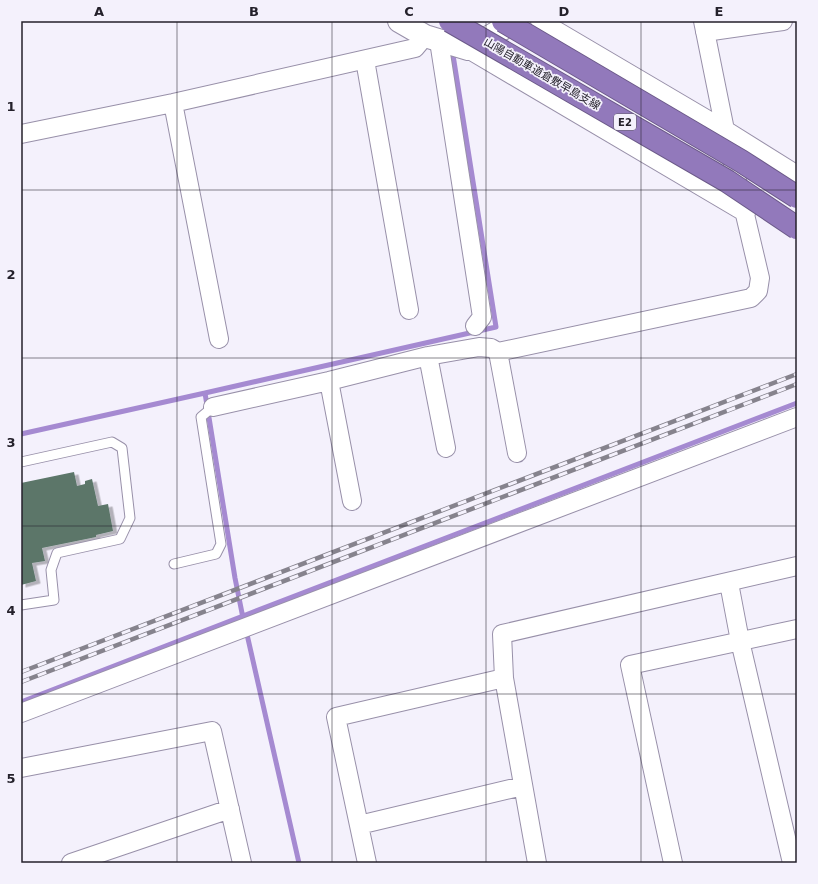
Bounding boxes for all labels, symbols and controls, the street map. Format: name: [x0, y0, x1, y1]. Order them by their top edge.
text: A: [94, 4, 104, 19]
text: B: [249, 4, 259, 19]
text: C: [404, 4, 414, 19]
text: D: [559, 4, 570, 19]
text: E: [715, 4, 723, 19]
street label: 山陽自動車道倉敷早島支線: [482, 35, 602, 113]
text: 1: [6, 99, 16, 114]
road number: E2: [614, 114, 636, 130]
text: 2: [6, 267, 16, 282]
text: 3: [6, 435, 16, 450]
text: 4: [6, 603, 16, 618]
text: 5: [6, 771, 16, 786]

